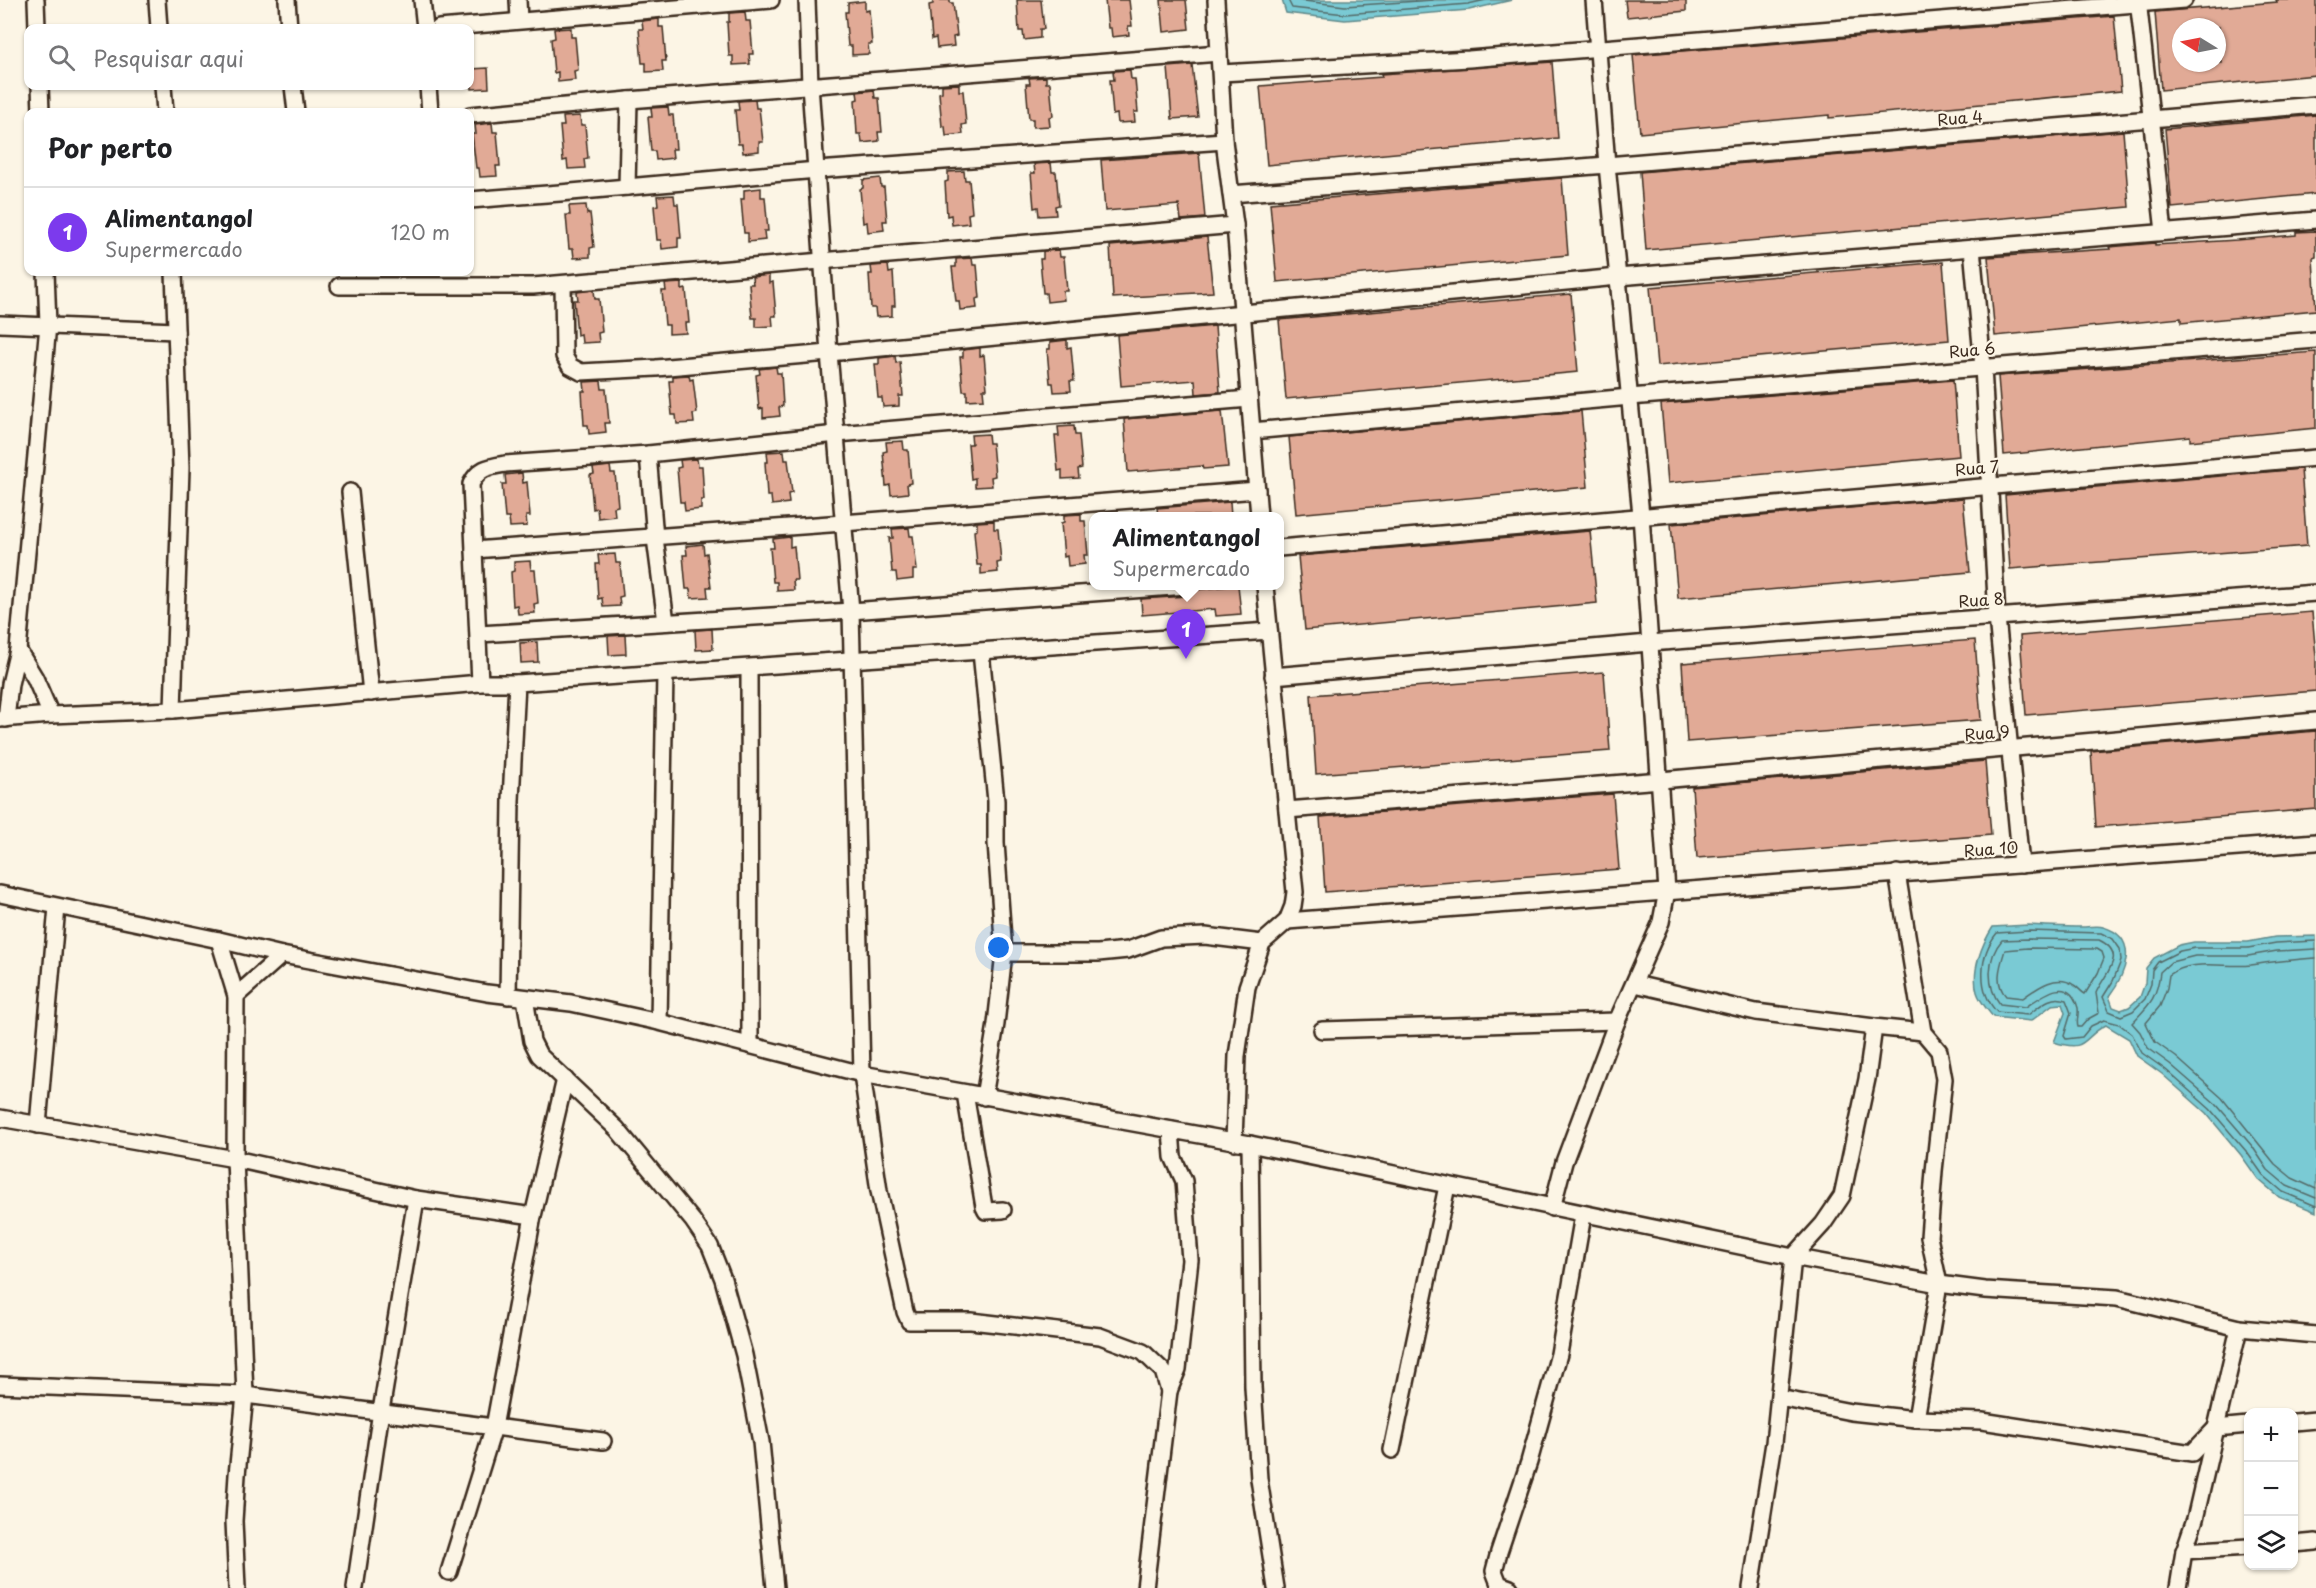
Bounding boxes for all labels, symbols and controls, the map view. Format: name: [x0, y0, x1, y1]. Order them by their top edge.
north arrow: [2172, 18, 2226, 72]
search box: [24, 24, 474, 90]
icon: search: [45, 41, 78, 74]
text: Pesquisar aqui: [93, 41, 244, 74]
street label: Rua 4: [1936, 103, 1984, 131]
text: Por perto: [48, 128, 172, 167]
text: Alimentangol: [105, 201, 253, 234]
text: 1: [63, 217, 72, 247]
text: 120 m: [391, 217, 450, 247]
text: Supermercado: [105, 234, 243, 264]
street label: Rua 6: [1948, 335, 1996, 363]
street label: Rua 7: [1954, 453, 2000, 481]
popup: [1089, 512, 1284, 590]
text: Alimentangol: [1112, 520, 1261, 553]
text: Supermercado: [1112, 553, 1250, 583]
street label: Rua 8: [1958, 585, 2004, 613]
pin: 1: [1166, 610, 1206, 659]
street label: Rua 9: [1963, 718, 2011, 746]
street label: Rua 10: [1963, 834, 2019, 862]
your location: [984, 933, 1013, 962]
map controls: [2244, 1408, 2298, 1570]
button: +: [2244, 1408, 2298, 1462]
button: −: [2244, 1462, 2298, 1516]
button: layers: [2244, 1516, 2298, 1570]

